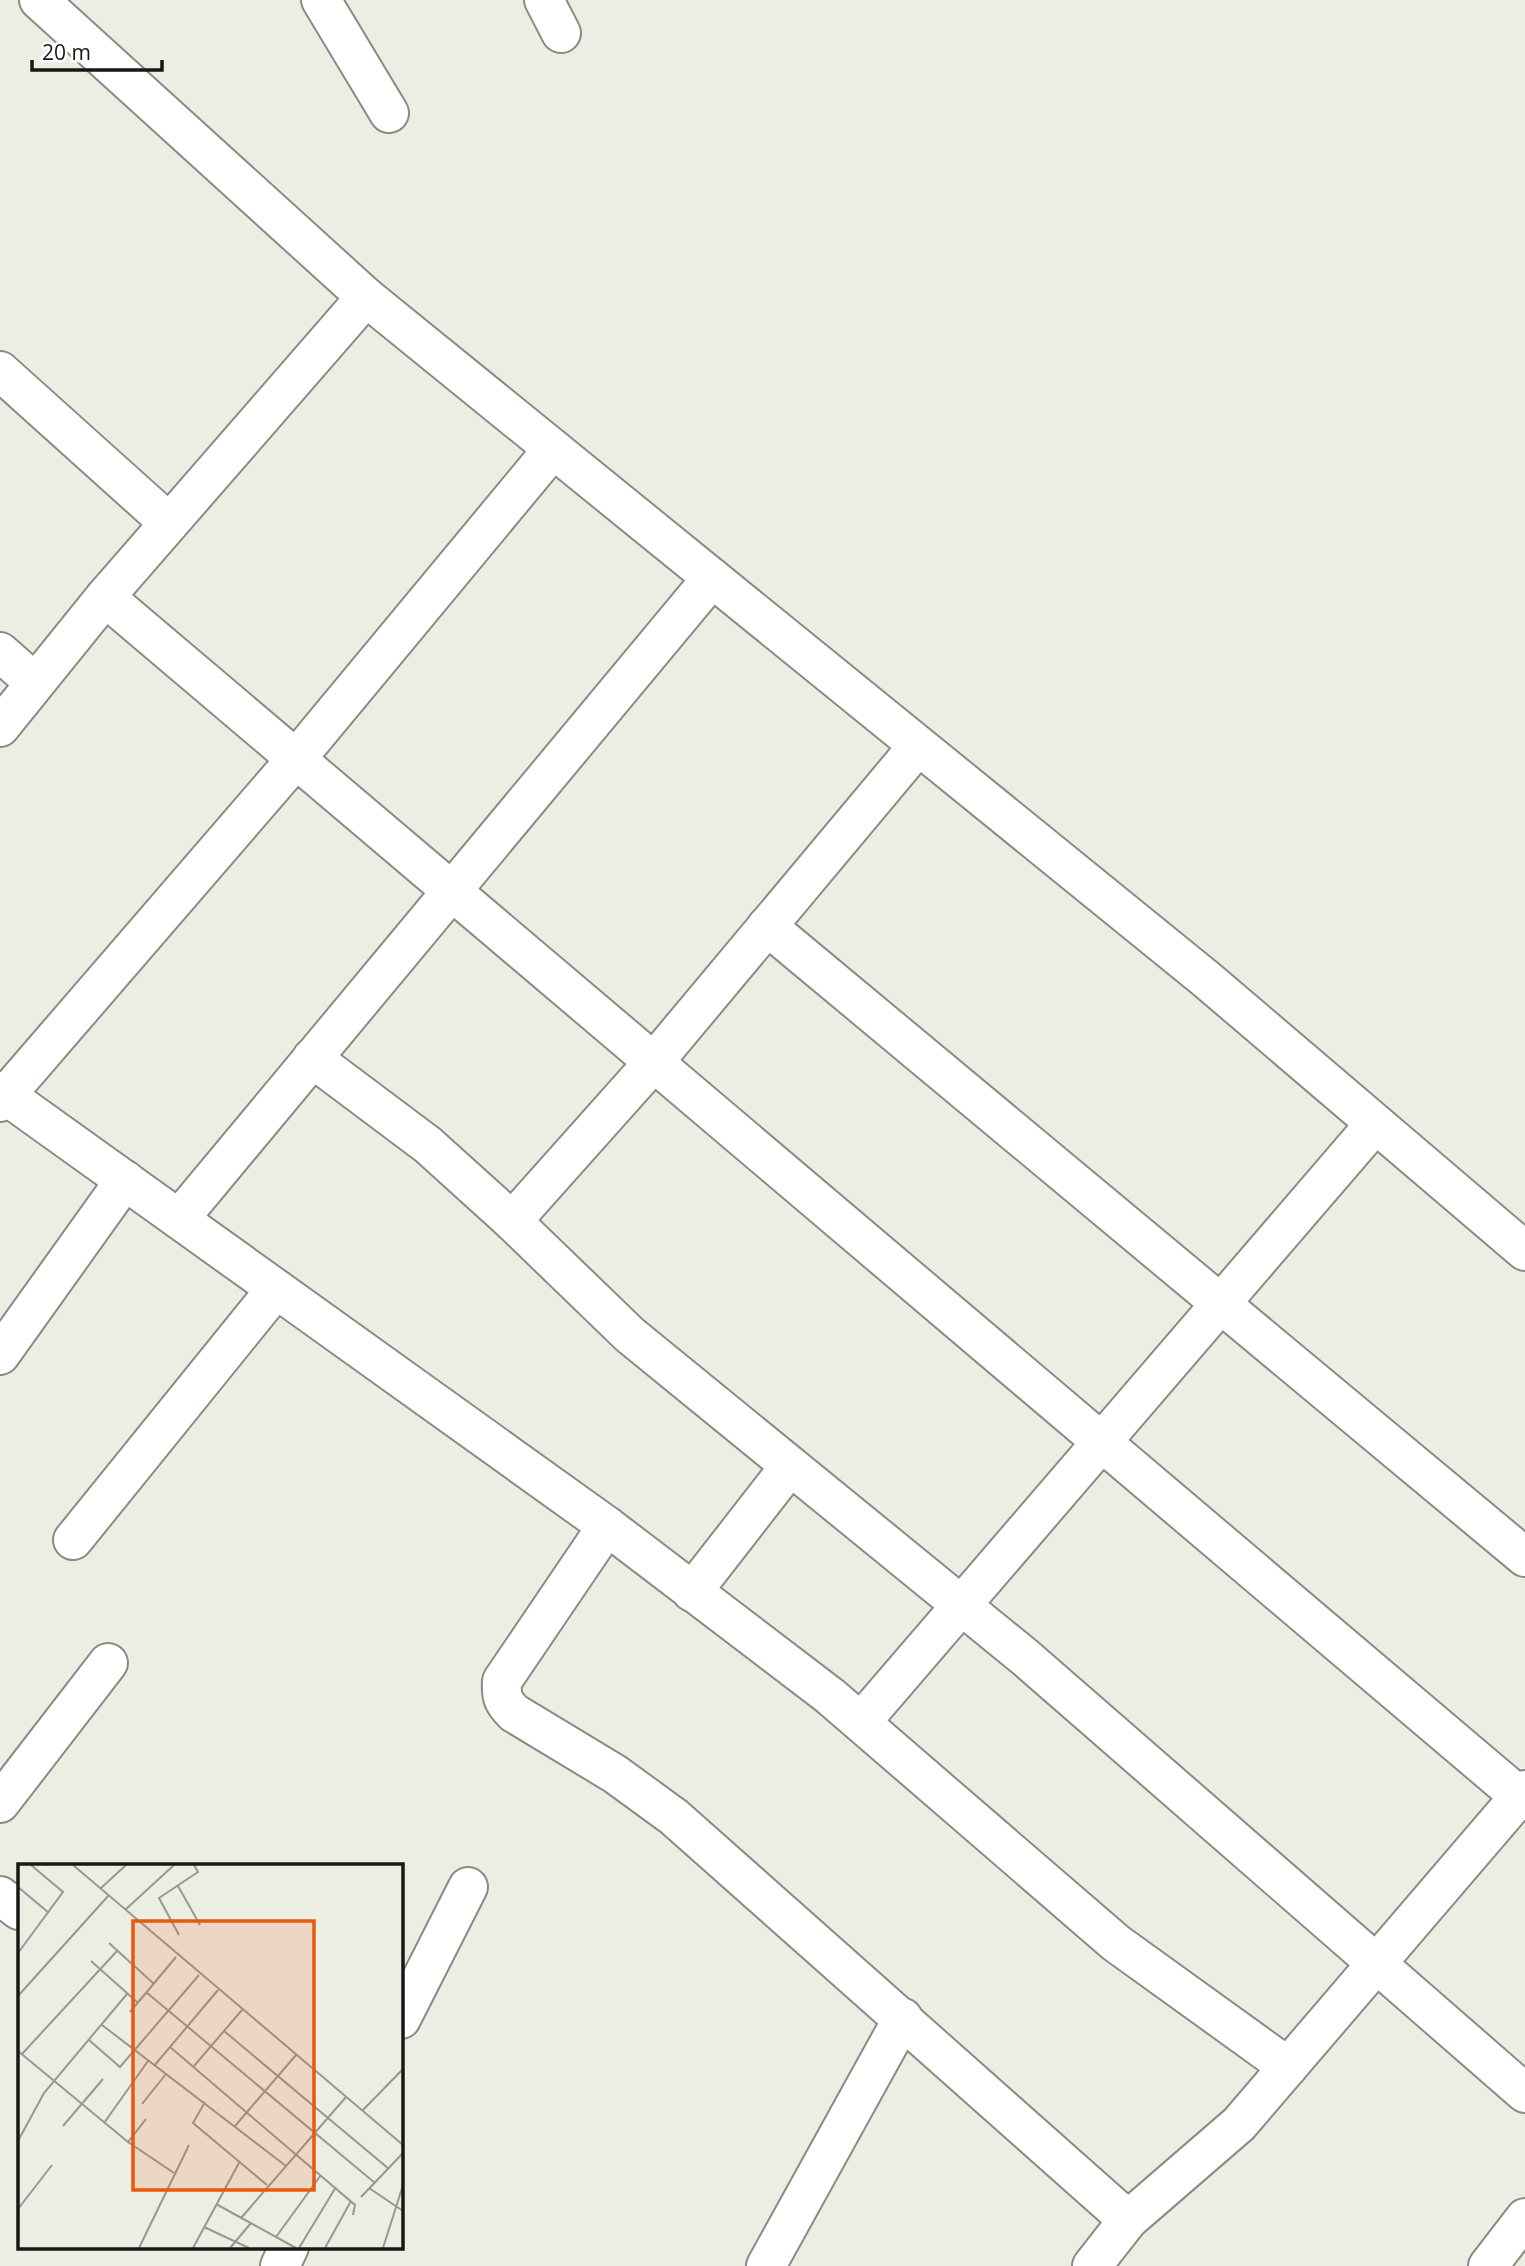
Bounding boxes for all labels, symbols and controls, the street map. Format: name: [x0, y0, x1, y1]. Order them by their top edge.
scale bar: [32, 28, 161, 72]
text: 20 m: [42, 38, 91, 66]
inset map: [18, 1864, 402, 2248]

